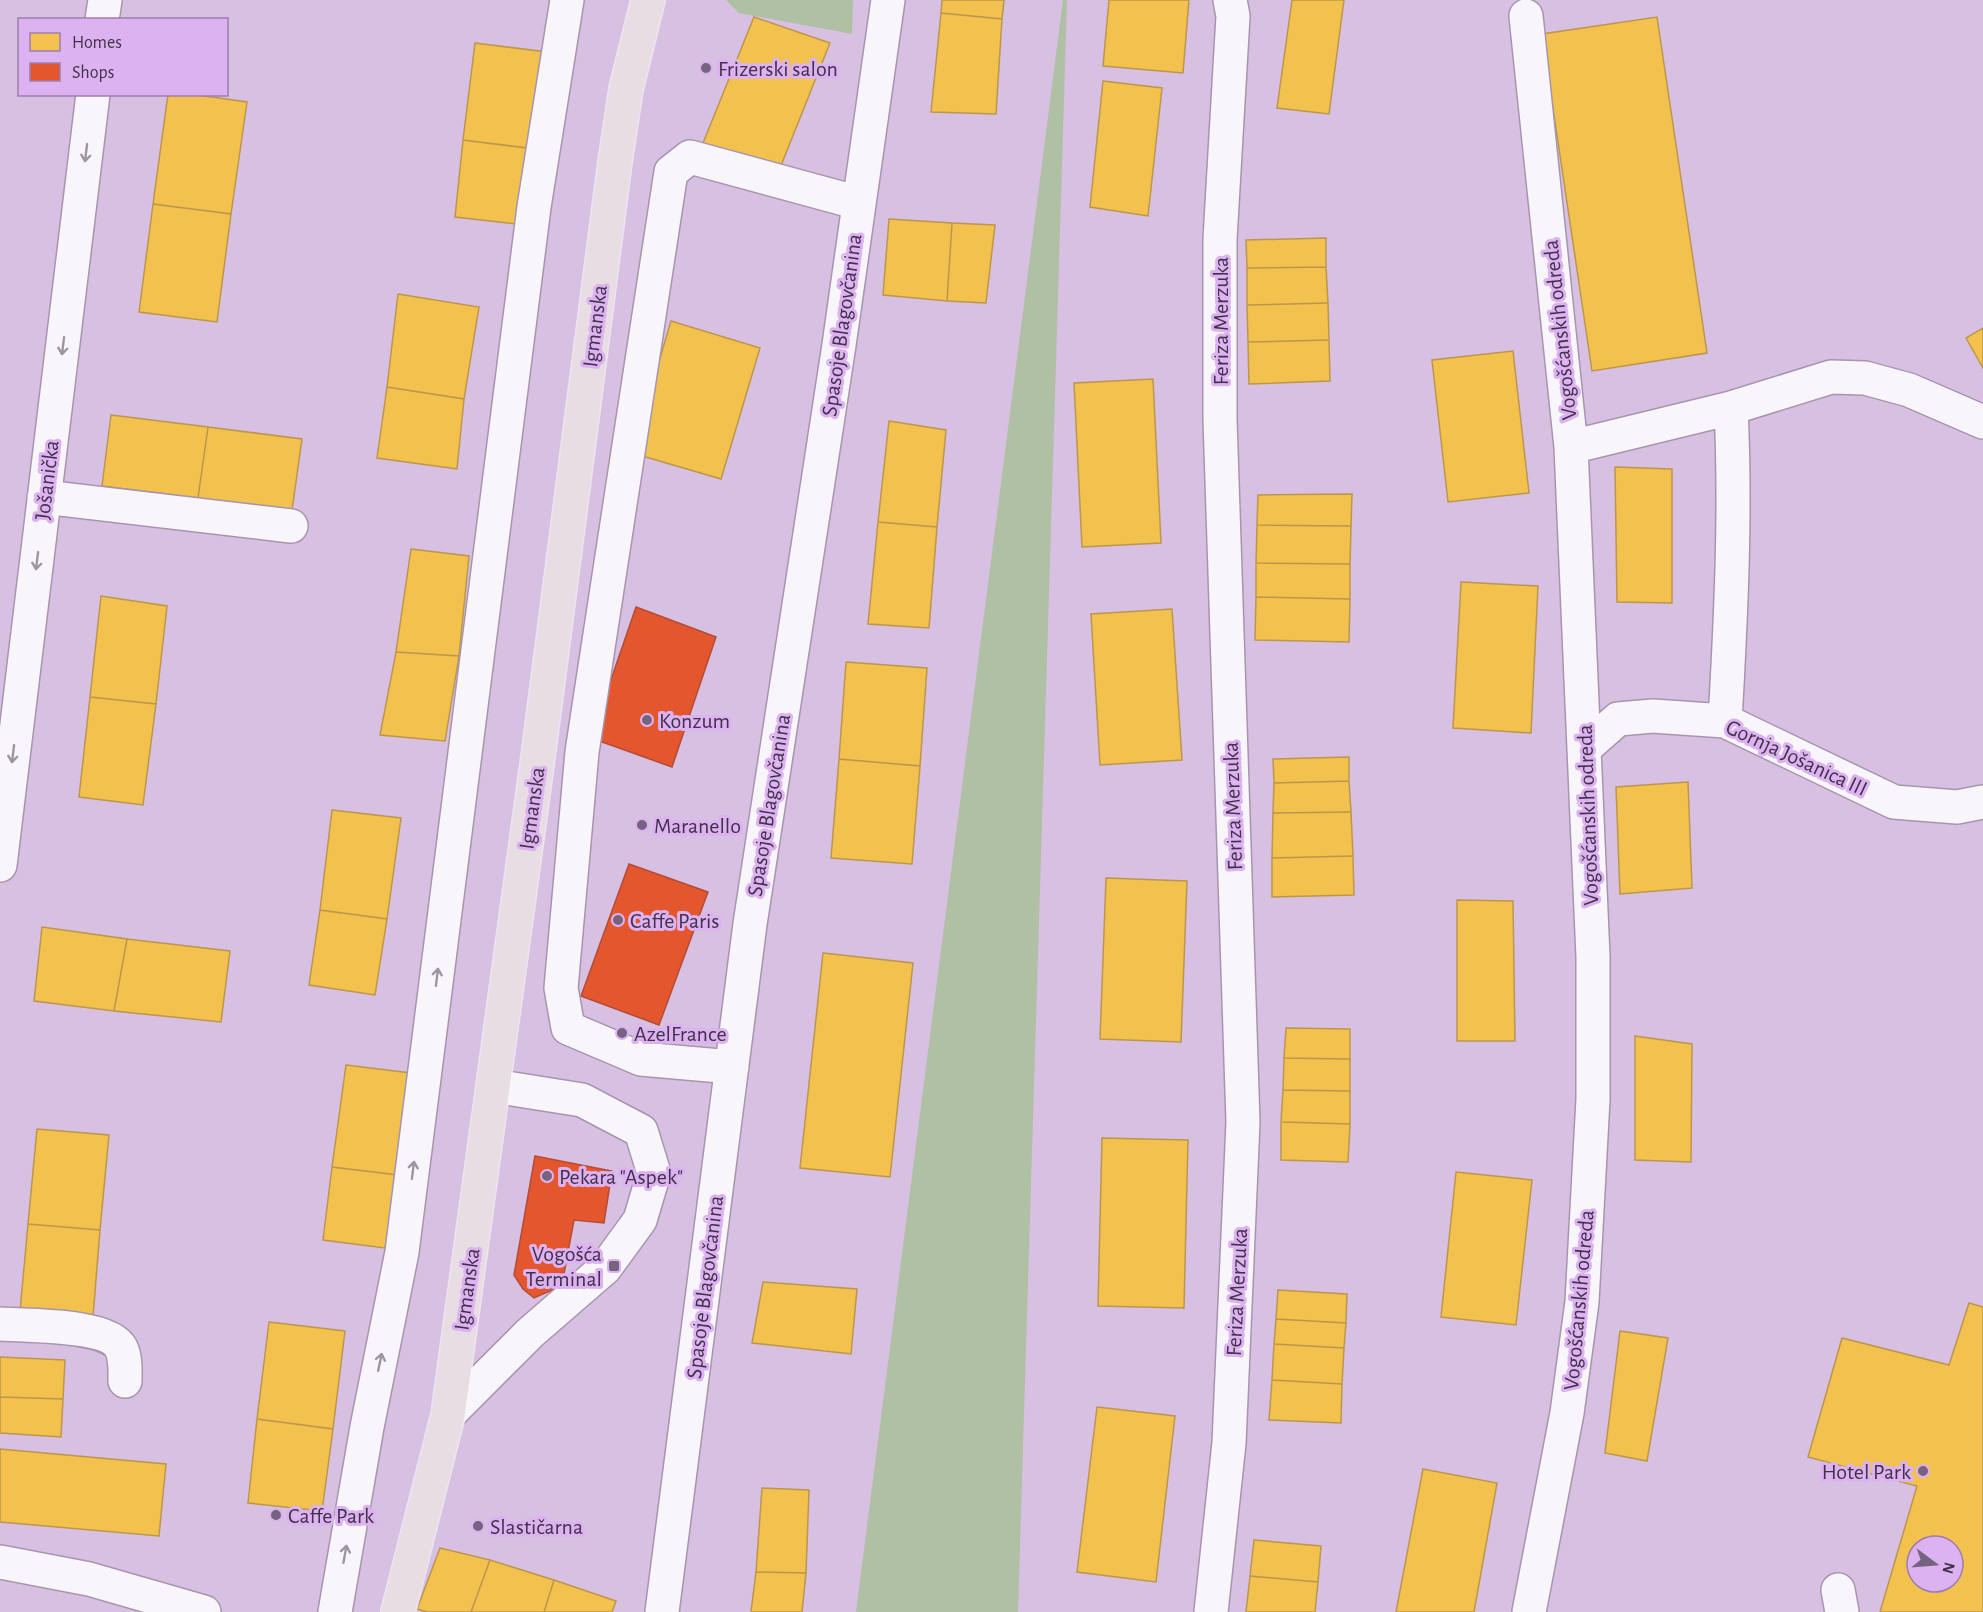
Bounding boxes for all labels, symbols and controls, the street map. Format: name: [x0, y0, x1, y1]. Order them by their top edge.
legend: [18, 18, 228, 96]
text: Homes: [72, 34, 122, 52]
place label: Frizerski salon: [718, 58, 838, 80]
marker: Frizerski salon: [699, 61, 713, 75]
text: Shops: [72, 64, 114, 82]
one-way arrow: [80, 142, 91, 162]
street label: Spasoje Blagovčanina: [818, 232, 866, 418]
street label: Vogošćanskih odreda: [1540, 239, 1580, 421]
street label: Feriza Merzuka: [1210, 257, 1232, 385]
street label: Igmanska: [579, 284, 611, 369]
one-way arrow: [57, 336, 68, 356]
street label: Jošanička: [31, 439, 63, 521]
one-way arrow: [31, 550, 42, 570]
place label: Konzum: [659, 710, 730, 732]
street label: Spasoje Blagovčanina: [744, 712, 794, 898]
marker: Konzum: [640, 713, 654, 727]
street label: Gornja Jošanica III: [1723, 716, 1871, 800]
street label: Vogošćanskih odreda: [1574, 724, 1602, 906]
street label: Feriza Merzuka: [1220, 741, 1246, 871]
one-way arrow: [8, 744, 19, 764]
street label: Igmanska: [515, 766, 549, 851]
place label: Maranello: [654, 815, 741, 837]
marker: Maranello: [635, 818, 649, 832]
place label: Caffe Paris: [630, 910, 719, 932]
marker: Caffe Paris: [611, 913, 625, 927]
one-way arrow: [432, 968, 443, 987]
place label: AzelFrance: [634, 1023, 727, 1045]
marker: AzelFrance: [615, 1026, 629, 1040]
one-way arrow: [407, 1161, 418, 1181]
place label: Pekara "Aspek": [559, 1166, 683, 1188]
marker: Pekara "Aspek": [540, 1169, 554, 1183]
street label: Spasoje Blagovčanina: [683, 1194, 727, 1380]
street label: Vogošćanskih odreda: [1560, 1209, 1598, 1391]
street label: Feriza Merzuka: [1223, 1227, 1251, 1357]
place label: Vogošća Terminal: [526, 1243, 602, 1290]
street label: Igmanska: [450, 1247, 484, 1332]
marker: Vogošća Terminal: [607, 1259, 621, 1273]
one-way arrow: [375, 1353, 386, 1373]
place label: Hotel Park: [1822, 1461, 1911, 1483]
marker: Hotel Park: [1916, 1464, 1930, 1478]
place label: Caffe Park: [288, 1505, 374, 1527]
marker: Caffe Park: [269, 1508, 283, 1522]
place label: Slastičarna: [490, 1516, 583, 1538]
marker: Slastičarna: [471, 1519, 485, 1533]
north arrow: [1905, 1534, 1965, 1594]
one-way arrow: [340, 1545, 351, 1565]
text: N: [1939, 1560, 1958, 1575]

